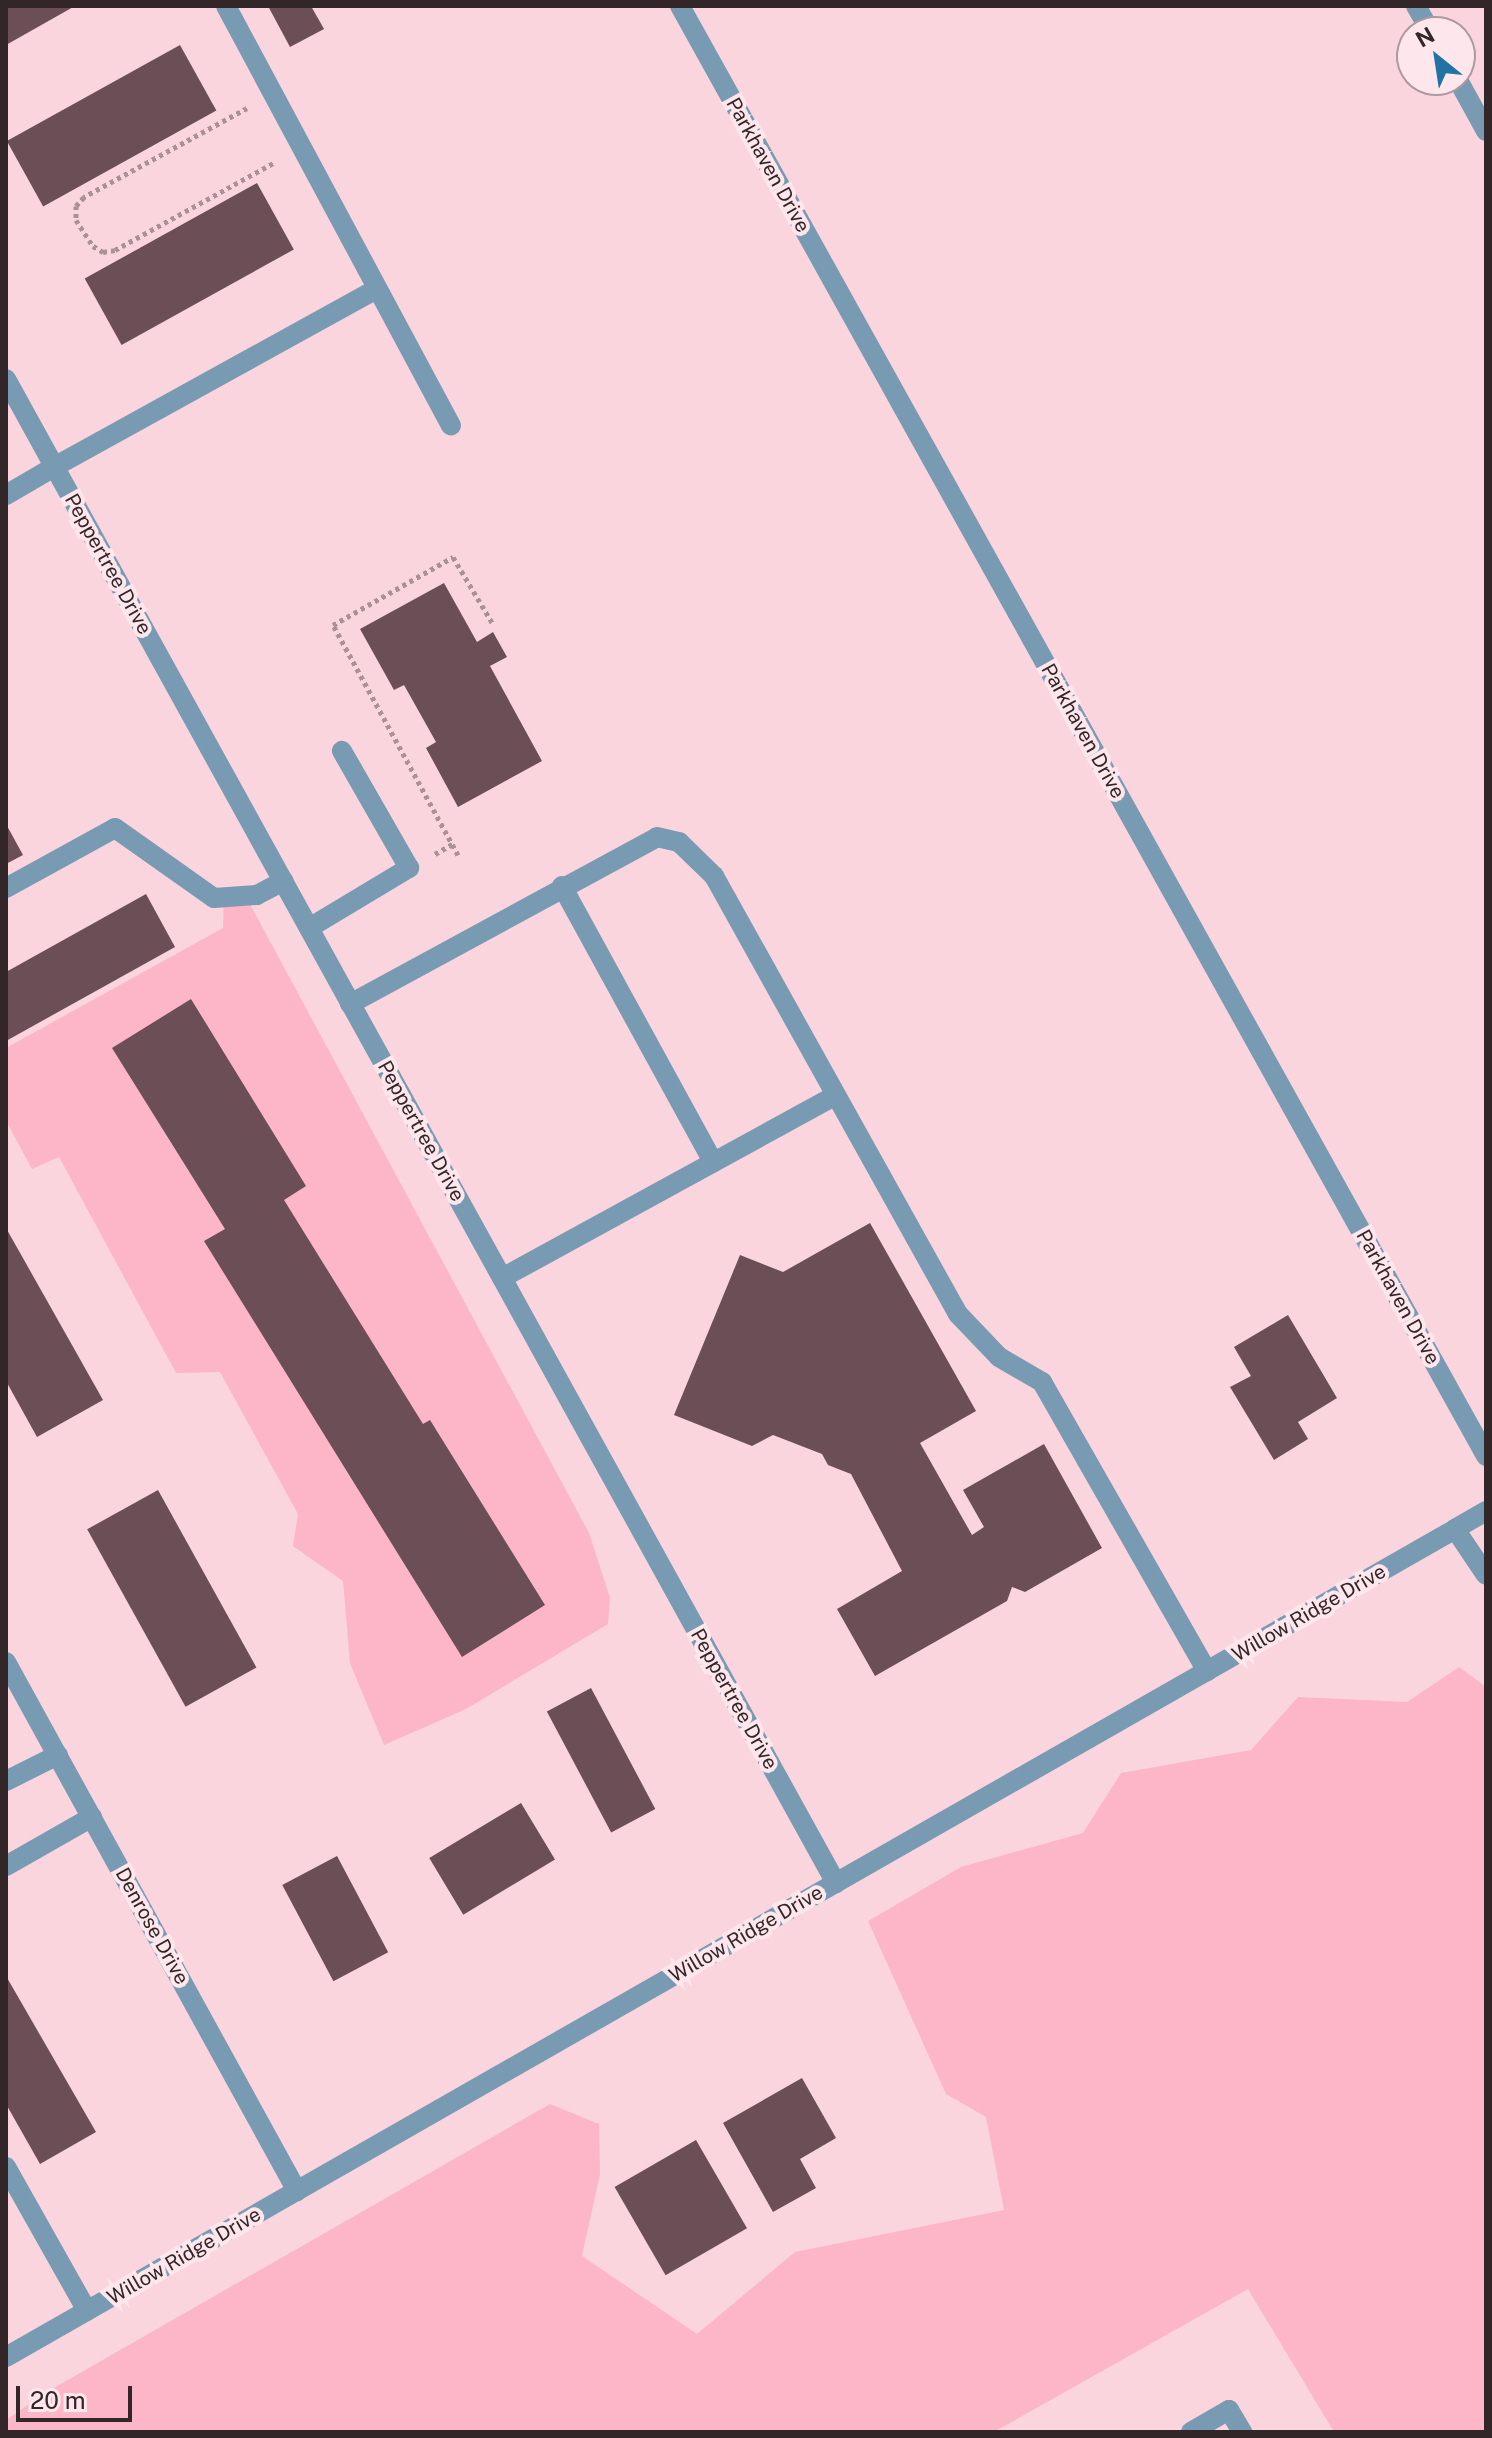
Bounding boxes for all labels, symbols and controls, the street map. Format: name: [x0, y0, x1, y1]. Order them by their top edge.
north arrow: [1396, 16, 1476, 96]
text: N: [1411, 21, 1439, 53]
street label: Parkhaven Drive: [721, 93, 815, 237]
street label: Peppertree Drive: [59, 489, 157, 639]
street label: Parkhaven Drive: [1036, 659, 1130, 803]
street label: Peppertree Drive: [372, 1056, 470, 1206]
street label: Parkhaven Drive: [1351, 1225, 1445, 1369]
street label: Willow Ridge Drive: [1228, 1559, 1390, 1667]
street label: Peppertree Drive: [685, 1624, 783, 1774]
street label: Denrose Drive: [110, 1863, 194, 1989]
street label: Willow Ridge Drive: [665, 1880, 827, 1988]
street label: Willow Ridge Drive: [103, 2202, 265, 2310]
scale bar: [20, 2370, 136, 2420]
text: 20 m: [30, 2386, 86, 2414]

